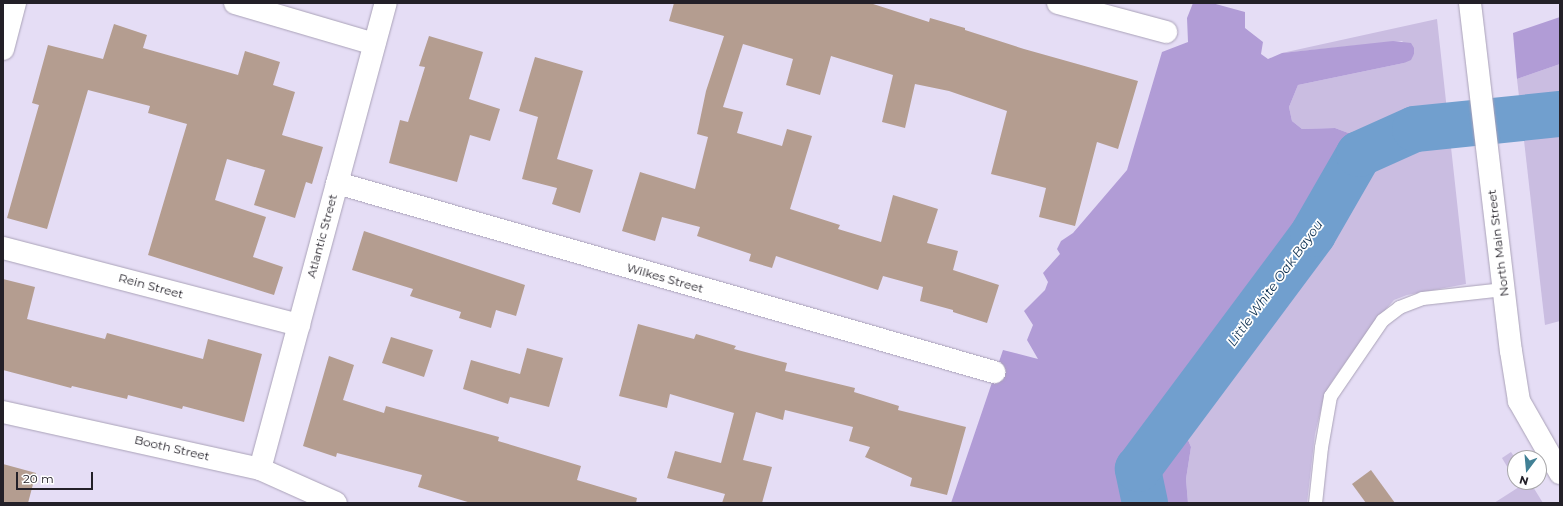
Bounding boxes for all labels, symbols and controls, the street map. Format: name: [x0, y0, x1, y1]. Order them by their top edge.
street label: North Main Street: [1484, 189, 1512, 297]
street label: Atlantic Street: [304, 193, 340, 279]
water label: Little White Oak Bayou: [1224, 217, 1326, 349]
street label: Wilkes Street: [625, 260, 705, 296]
street label: Rein Street: [117, 270, 185, 302]
street label: Booth Street: [133, 432, 211, 464]
north arrow: [1507, 450, 1547, 490]
scale bar: [18, 464, 95, 490]
text: 20 m: [23, 471, 54, 486]
text: N: [1518, 473, 1530, 489]

